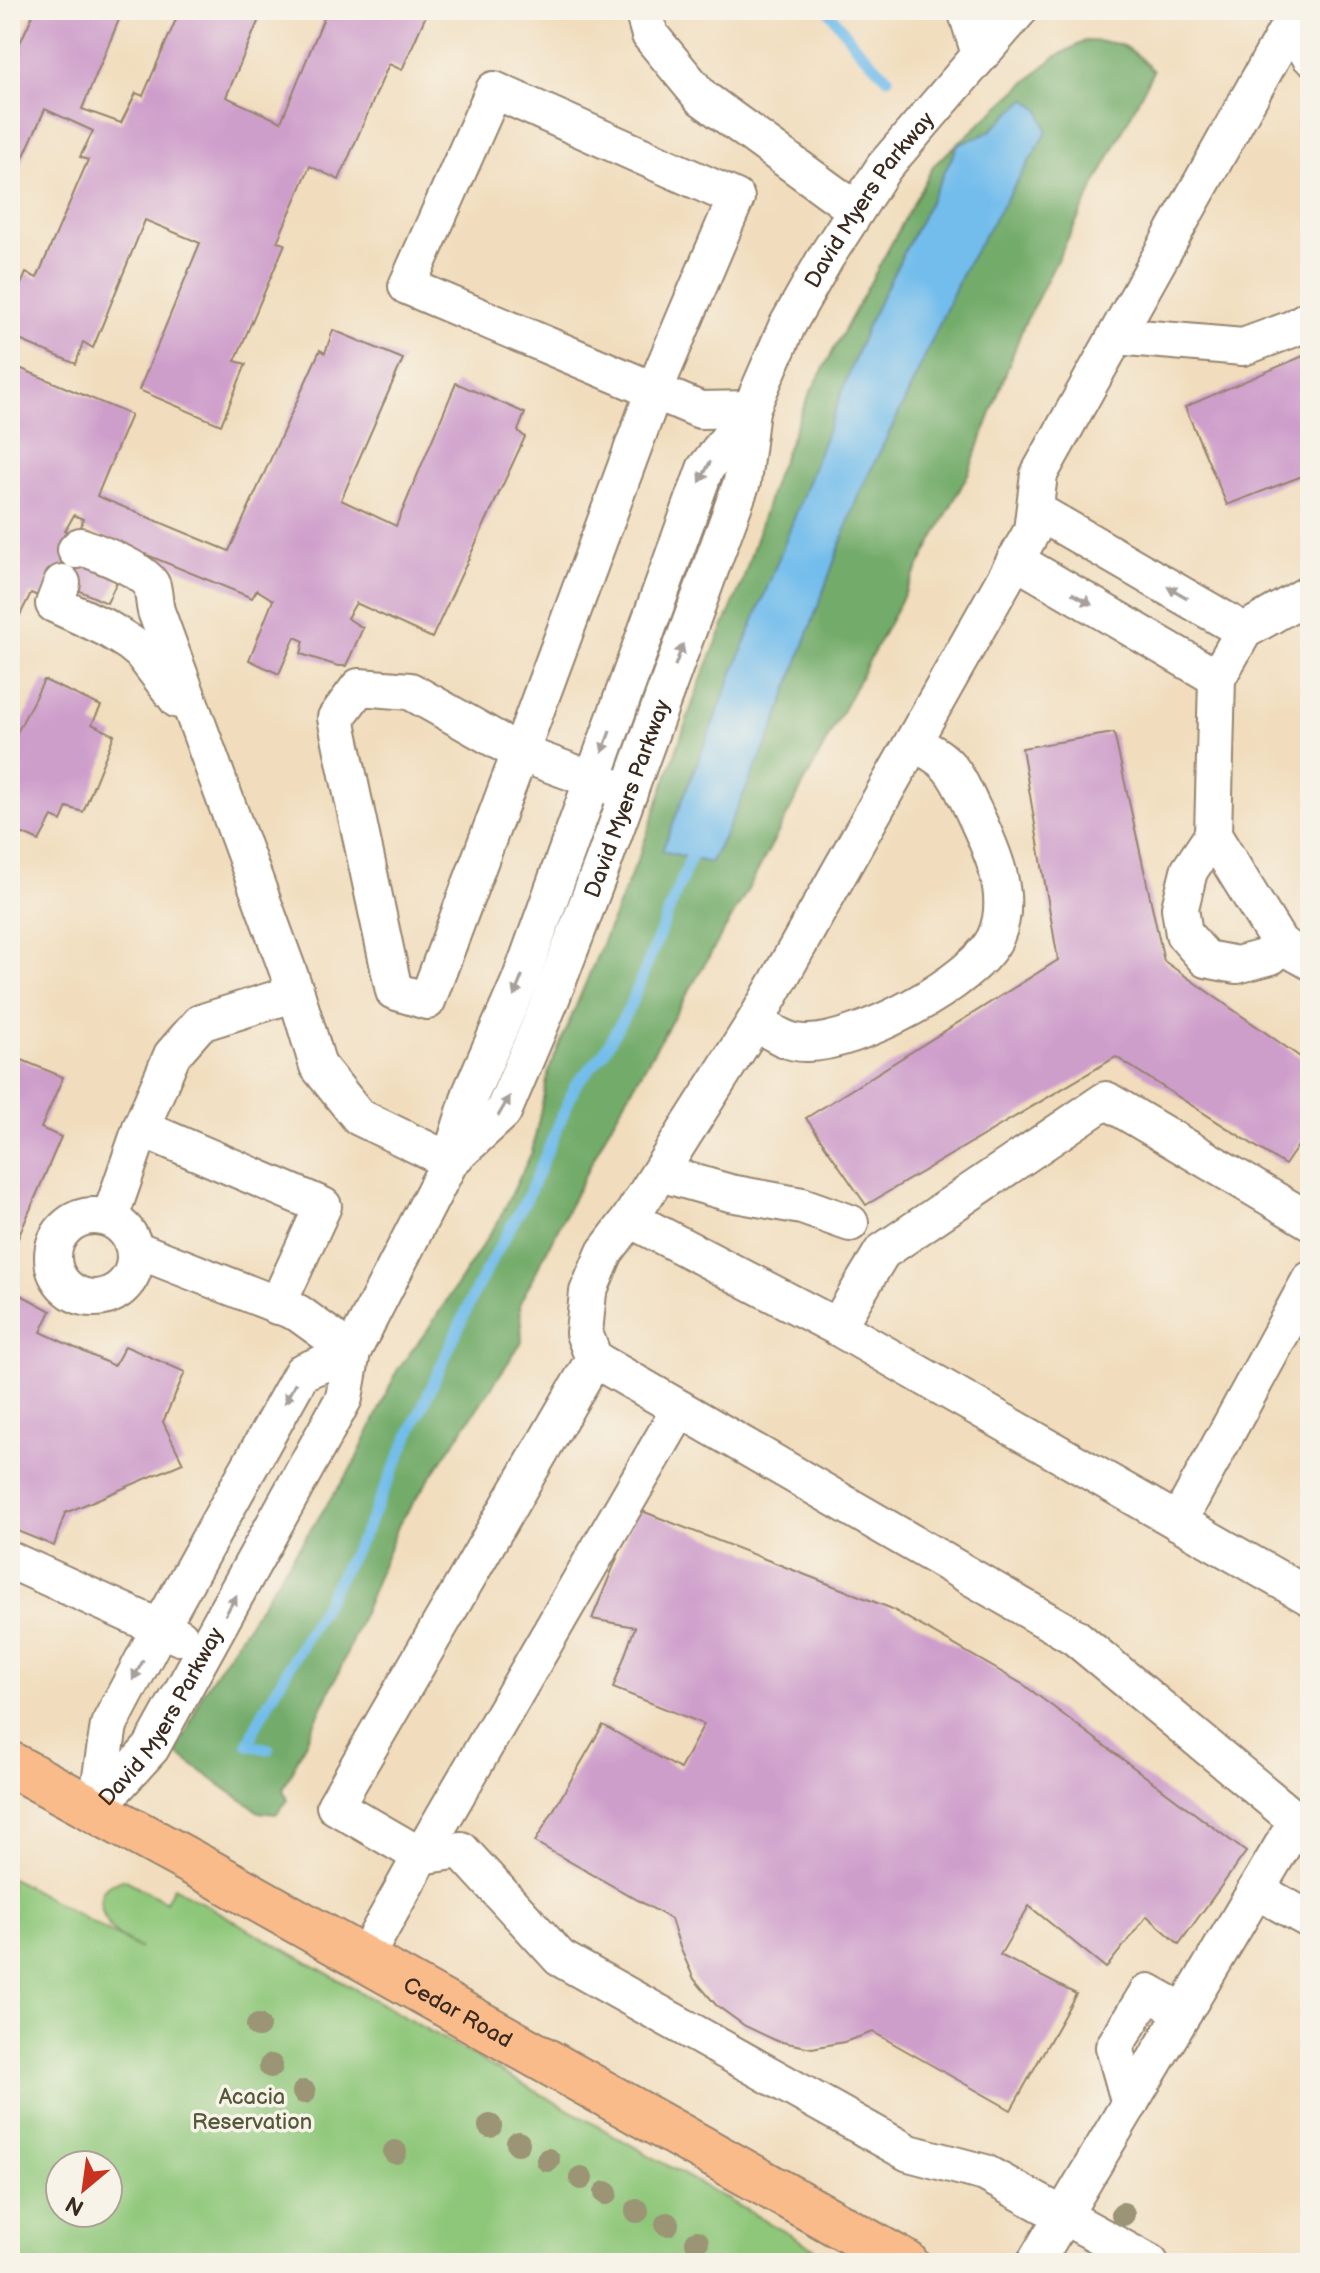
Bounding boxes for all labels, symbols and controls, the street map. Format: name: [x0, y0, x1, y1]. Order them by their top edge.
street label: David Myers Parkway: [799, 107, 940, 293]
one-way arrow: [699, 461, 713, 483]
one-way arrow: [1166, 585, 1188, 599]
one-way arrow: [1071, 592, 1094, 606]
one-way arrow: [673, 643, 686, 667]
street label: David Myers Parkway: [579, 696, 677, 902]
one-way arrow: [599, 730, 612, 754]
one-way arrow: [511, 974, 524, 998]
one-way arrow: [497, 1095, 511, 1117]
one-way arrow: [284, 1382, 297, 1405]
one-way arrow: [224, 1594, 238, 1617]
street label: David Myers Parkway: [93, 1623, 230, 1812]
one-way arrow: [131, 1659, 144, 1682]
street label: Cedar Road: [398, 1972, 517, 2054]
park label: Acacia Reservation: [192, 2084, 312, 2136]
north arrow: [44, 2149, 124, 2229]
text: N: [61, 2189, 89, 2221]

